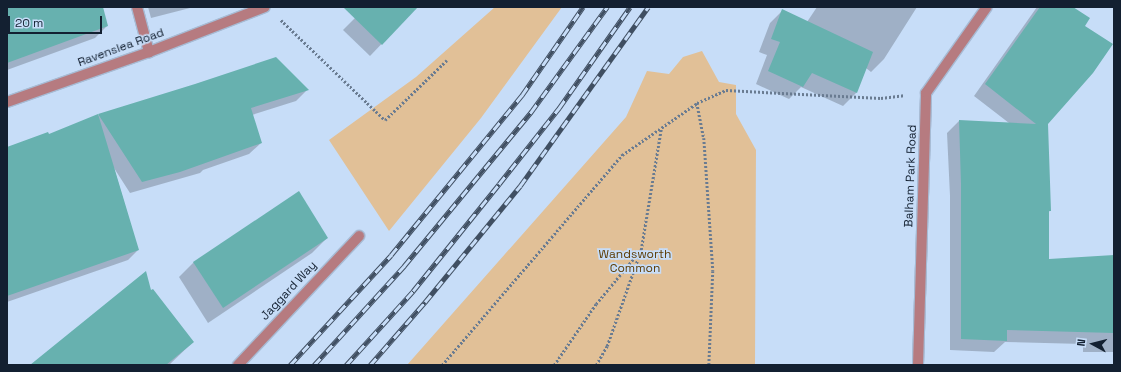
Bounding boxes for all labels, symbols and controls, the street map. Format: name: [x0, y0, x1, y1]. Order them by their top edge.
scale bar: [10, 8, 104, 34]
text: 20 m: [15, 15, 43, 31]
street label: Ravenslea Road: [76, 26, 166, 70]
street label: Balham Park Road: [902, 124, 920, 228]
park label: Wandsworth Common: [599, 248, 671, 276]
street label: Jaggard Way: [258, 258, 320, 324]
north arrow: [1073, 324, 1113, 364]
text: N: [1074, 338, 1088, 347]

